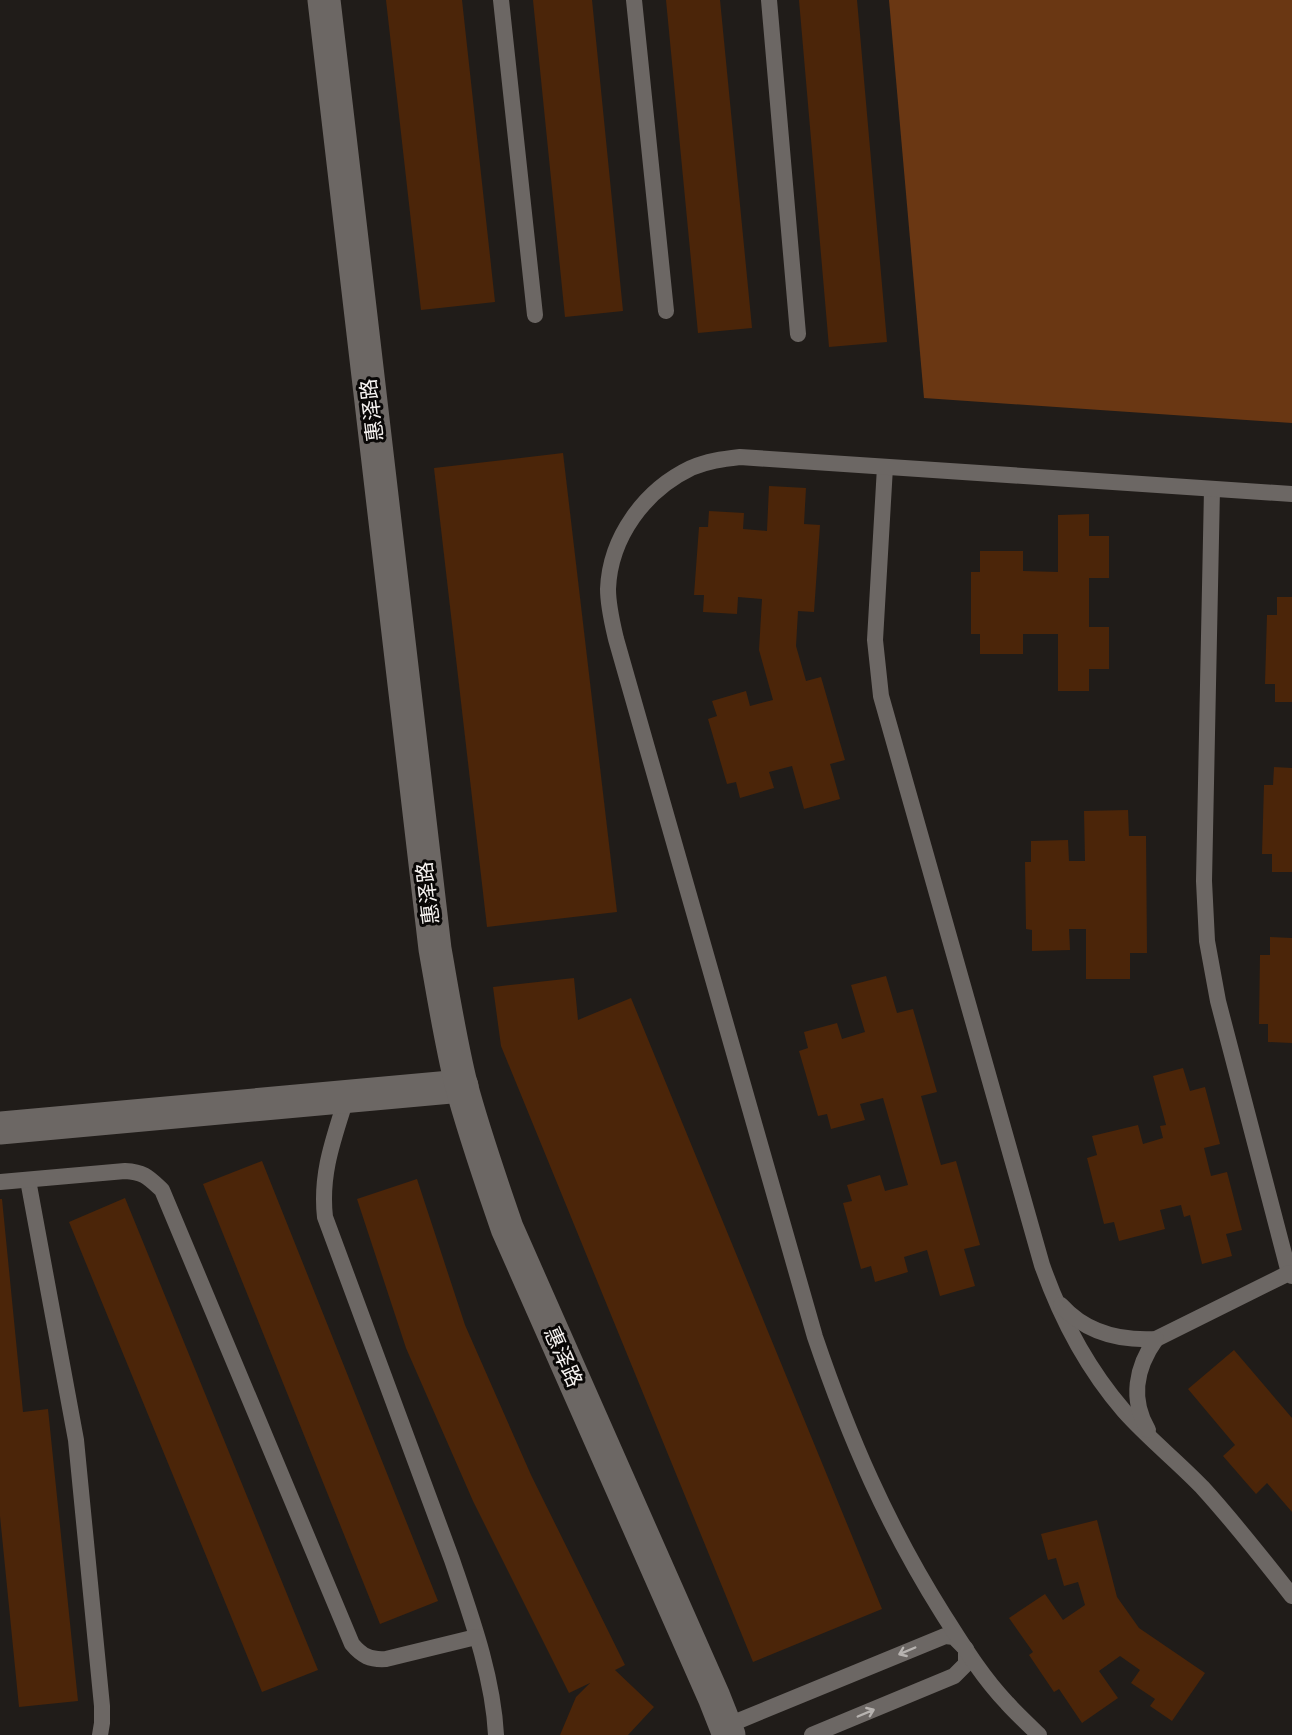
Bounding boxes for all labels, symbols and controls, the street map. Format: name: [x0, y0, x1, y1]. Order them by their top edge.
street label: 惠泽路: [355, 377, 387, 443]
street label: 惠泽路: [411, 860, 443, 926]
street label: 惠泽路: [540, 1323, 588, 1390]
one-way arrow: [898, 1646, 916, 1657]
one-way arrow: [856, 1707, 874, 1718]

